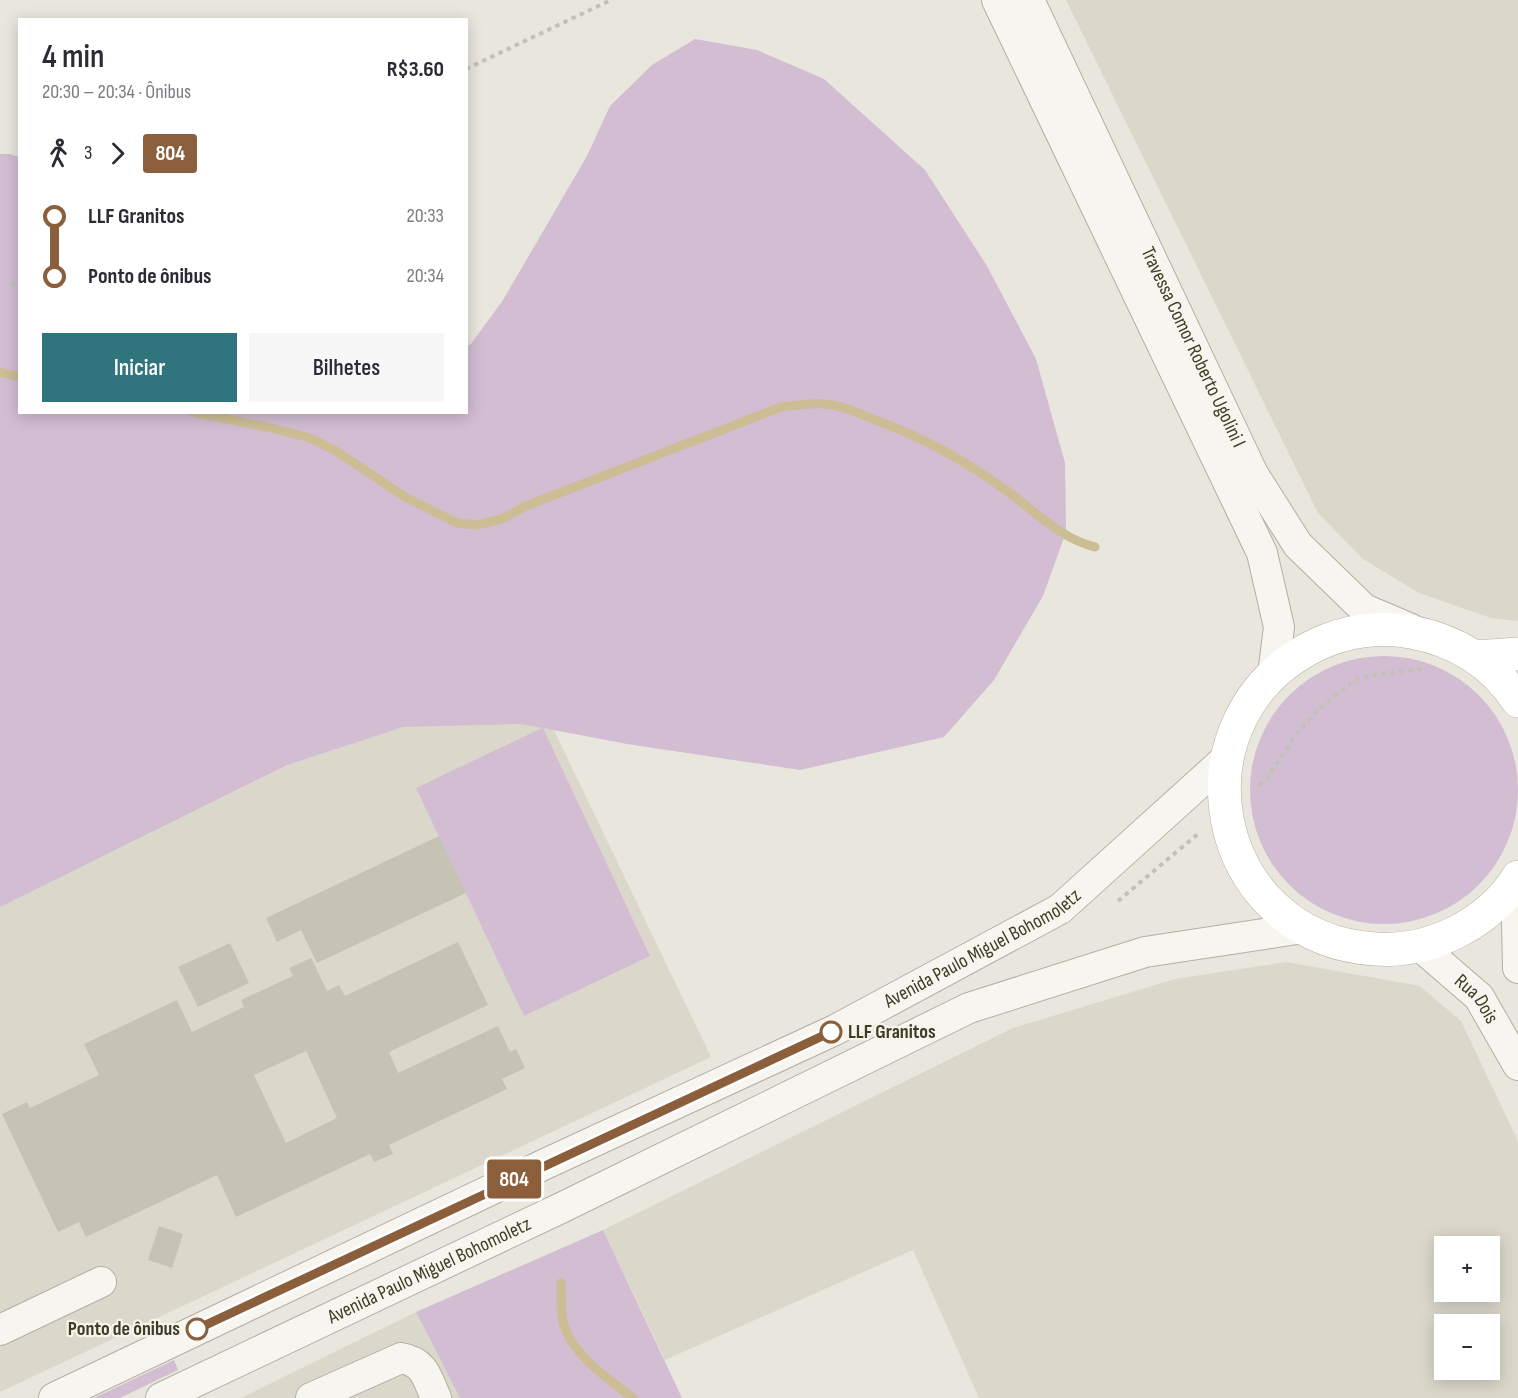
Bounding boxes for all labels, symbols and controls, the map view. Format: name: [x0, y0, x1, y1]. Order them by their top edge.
text: 4 min: [42, 37, 104, 77]
text: R$3.60: [387, 56, 444, 83]
text: 20:30 – 20:34 · Ônibus: [42, 80, 191, 104]
icon: walk: [42, 137, 75, 170]
icon: forward: [101, 137, 134, 170]
text: 3: [84, 141, 92, 165]
text: 804: [155, 141, 185, 166]
text: LLF Granitos: [88, 203, 184, 230]
text: 20:33: [407, 204, 444, 228]
street label: Travessa Comor Roberto Ugolini I: [1135, 243, 1251, 451]
text: Ponto de ônibus: [88, 263, 211, 290]
text: 20:34: [407, 264, 444, 288]
button: Iniciar: [42, 333, 237, 402]
button: Bilhetes: [249, 333, 444, 402]
street label: Avenida Paulo Miguel Bohomoletz: [879, 884, 1086, 1014]
street label: Rua Dois: [1449, 969, 1504, 1028]
place label: LLF Granitos: [848, 1020, 936, 1044]
marker: LLF Granitos: [820, 1021, 842, 1043]
line badge: 804: [480, 1160, 548, 1198]
text: 804: [499, 1167, 529, 1192]
street label: Avenida Paulo Miguel Bohomoletz: [323, 1212, 535, 1330]
map controls: [1434, 1236, 1500, 1380]
button: +: [1434, 1236, 1500, 1302]
button: −: [1434, 1314, 1500, 1380]
place label: Ponto de ônibus: [68, 1317, 180, 1341]
marker: Ponto de ônibus: [186, 1318, 208, 1340]

